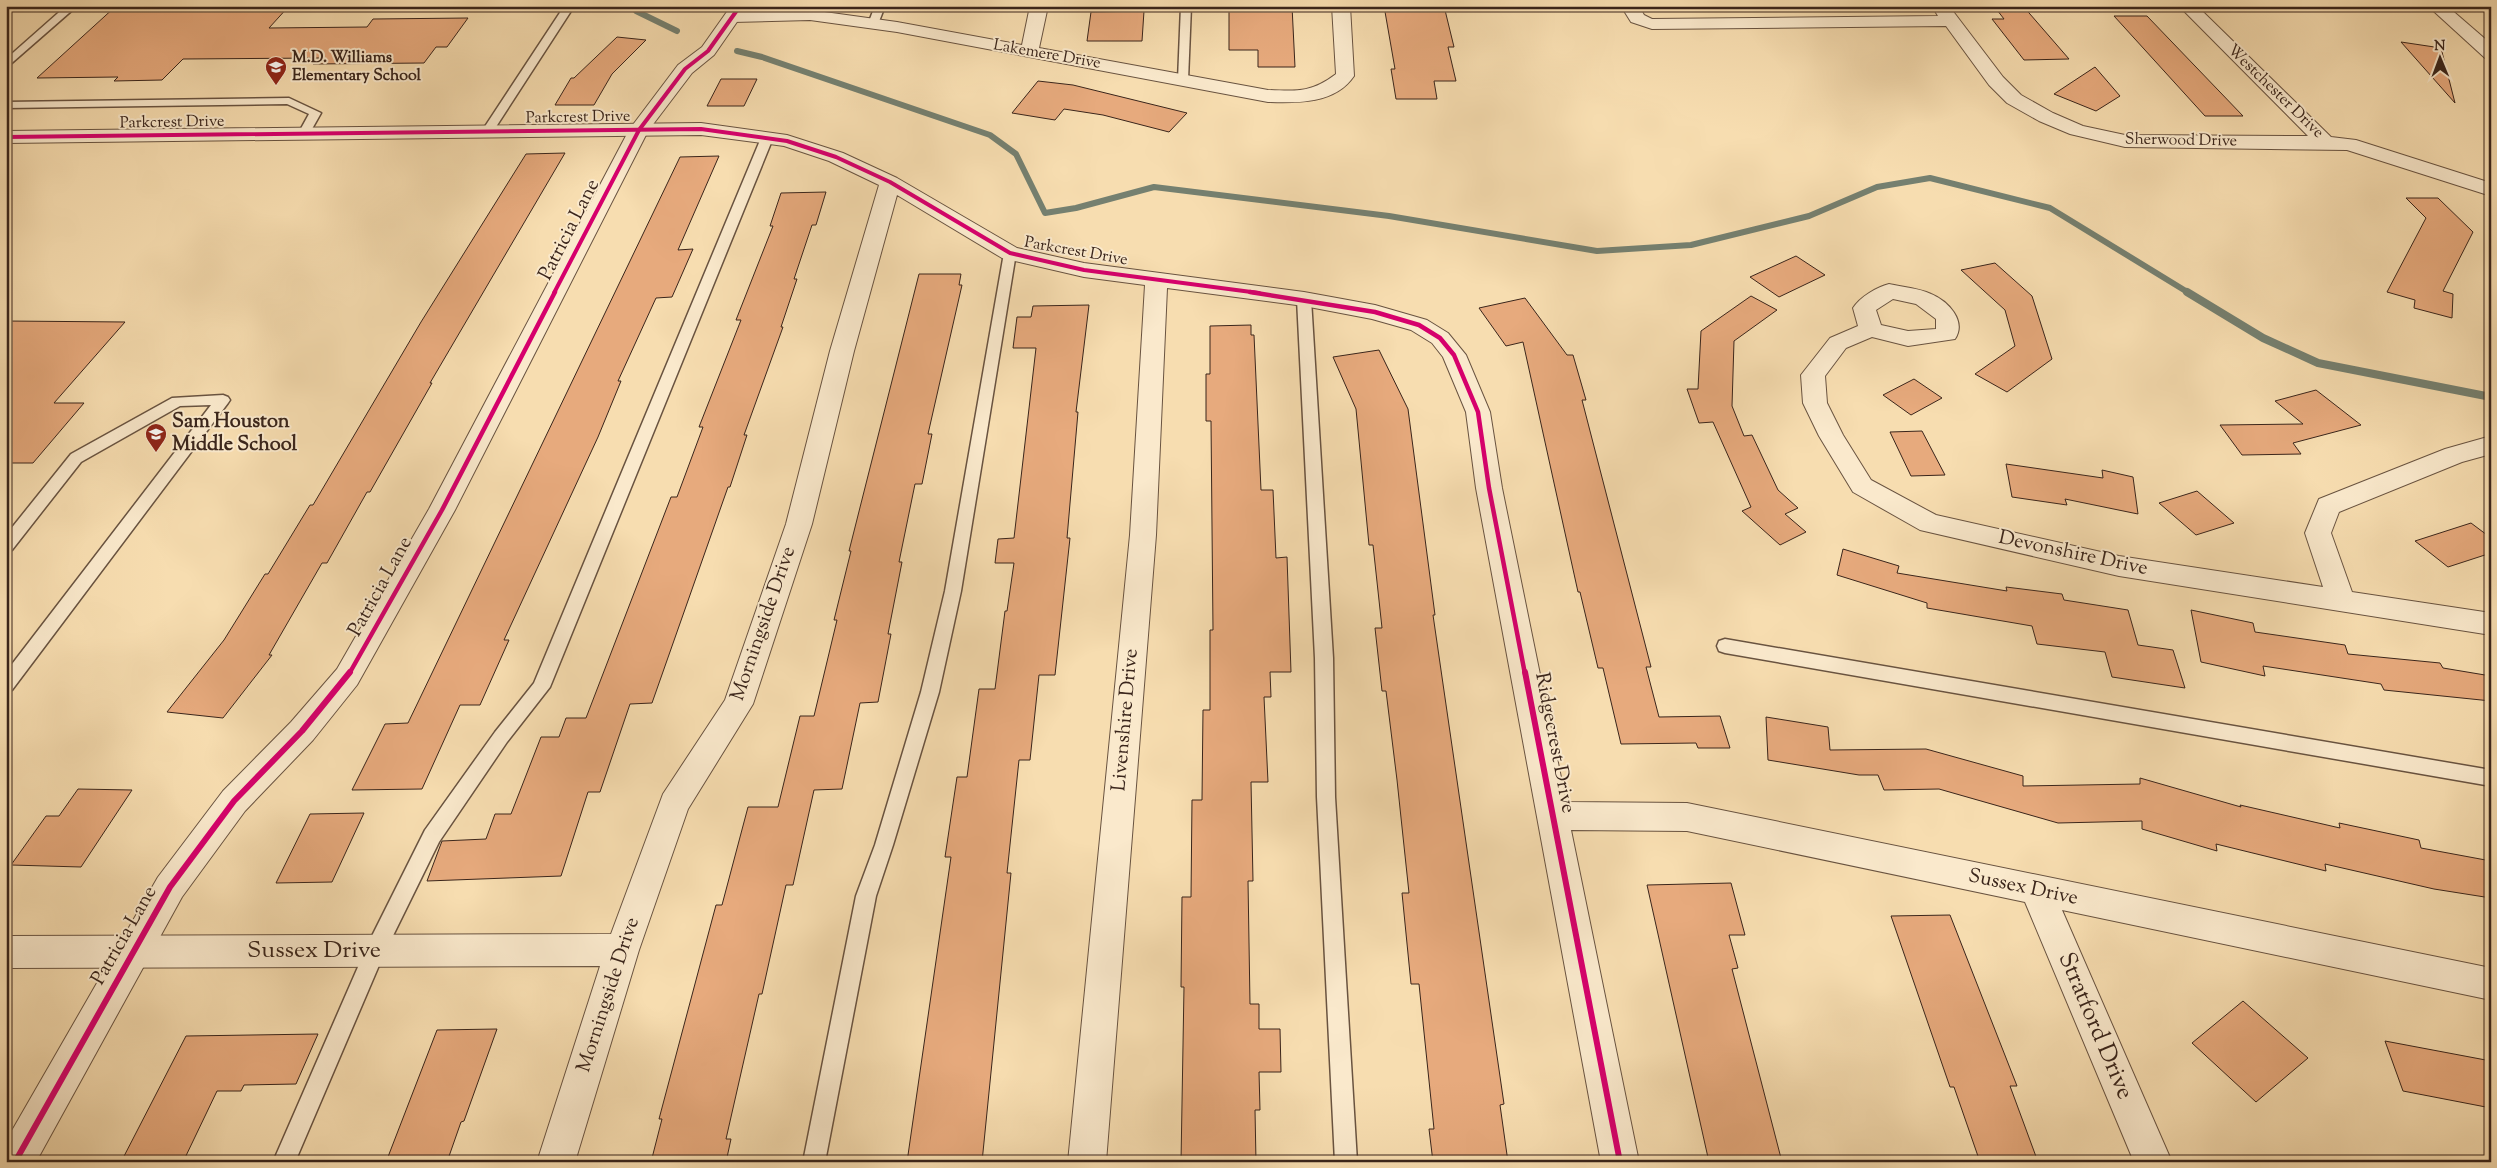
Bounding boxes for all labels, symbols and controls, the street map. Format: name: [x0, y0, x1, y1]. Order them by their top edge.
north arrow: [2414, 32, 2464, 82]
street label: Lakemere Drive: [991, 34, 1103, 76]
text: N: [2434, 37, 2446, 57]
street label: Westchester Drive: [2222, 40, 2328, 144]
place label: M.D. Williams Elementary School: [292, 47, 422, 88]
school or university icon: M.D. Williams Elementary School: [264, 55, 288, 86]
street label: Parkcrest Drive: [525, 106, 631, 130]
street label: Parkcrest Drive: [119, 111, 225, 135]
street label: Sherwood Drive: [2125, 129, 2237, 153]
street label: Patricia Lane: [532, 174, 608, 286]
street label: Parkcrest Drive: [1022, 232, 1130, 272]
place label: Sam Houston Middle School: [172, 408, 297, 460]
school or university icon: Sam Houston Middle School: [144, 422, 168, 453]
street label: Devonshire Drive: [1996, 524, 2150, 584]
street label: Patricia Lane: [342, 532, 420, 642]
street label: Morningside Drive: [724, 543, 804, 705]
street label: Livenshire Drive: [1105, 647, 1147, 793]
street label: Ridgecrest Drive: [1526, 670, 1582, 816]
street label: Sussex Drive: [1965, 862, 2081, 914]
street label: Patricia Lane: [85, 881, 165, 991]
street label: Morningside Drive: [570, 914, 648, 1076]
street label: Sussex Drive: [247, 934, 381, 968]
street label: Stratford Drive: [2049, 947, 2141, 1105]

